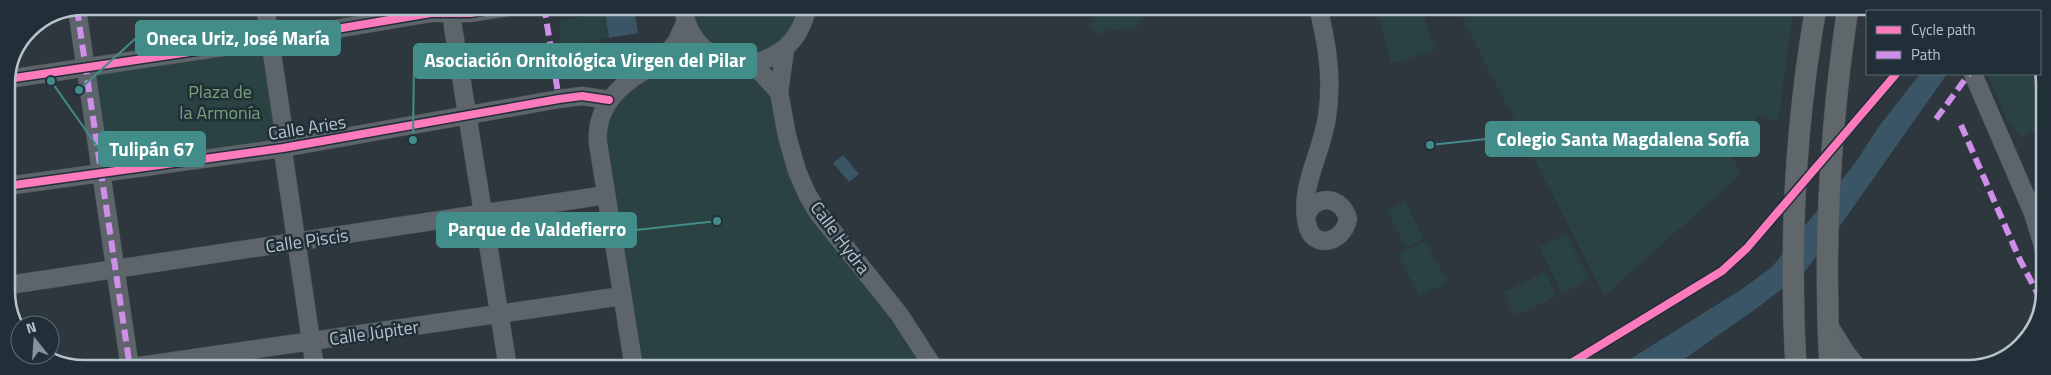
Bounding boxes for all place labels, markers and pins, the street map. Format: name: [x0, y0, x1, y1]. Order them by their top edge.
callout: Oneca Uriz, José María: [136, 21, 340, 55]
callout: Asociación Ornitológica Virgen del Pilar: [414, 44, 756, 78]
callout: Colegio Santa Magdalena Sofía: [1486, 122, 1759, 156]
callout: Tulipán 67: [99, 132, 205, 166]
callout: Parque de Valdefierro: [437, 213, 636, 247]

